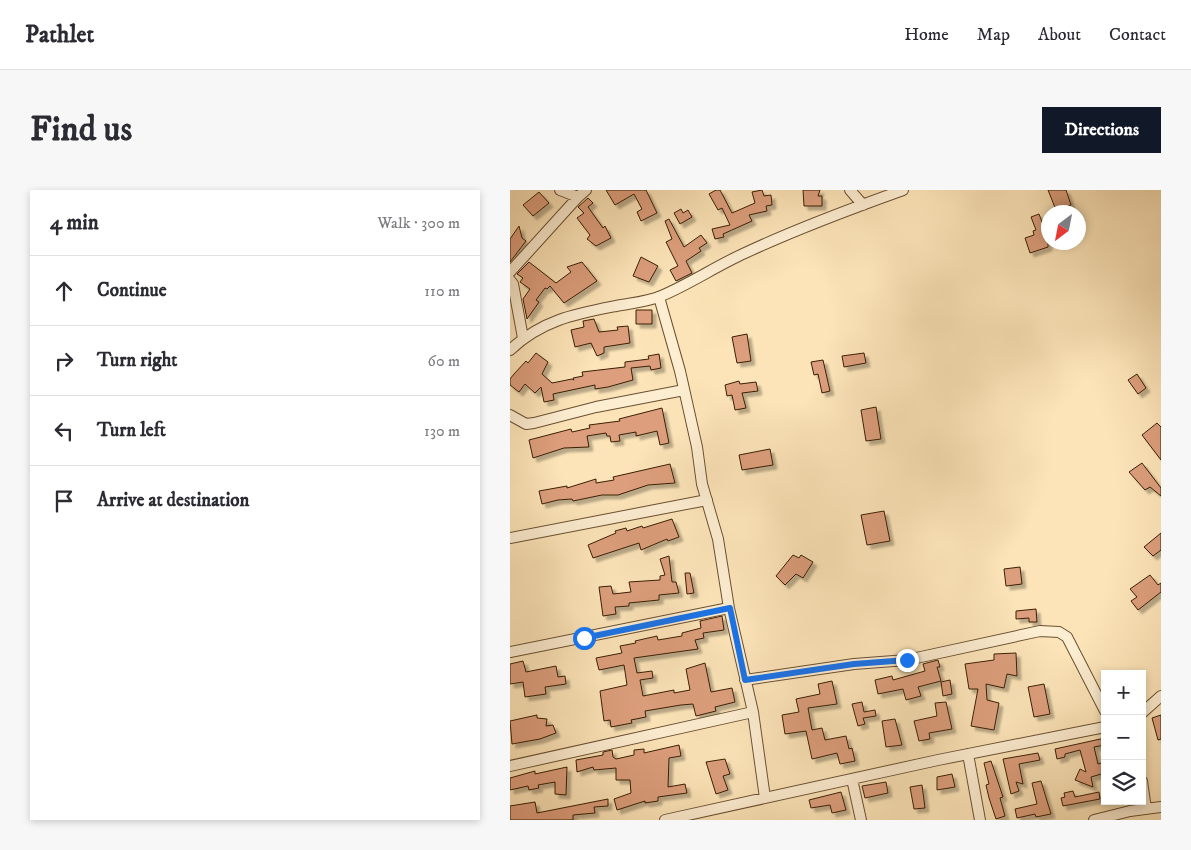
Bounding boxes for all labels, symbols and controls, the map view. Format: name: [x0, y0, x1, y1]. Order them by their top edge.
text: Pathlet: [25, 20, 94, 50]
text: Home: [904, 24, 949, 46]
text: Map: [977, 24, 1010, 46]
text: About: [1038, 24, 1081, 46]
text: Contact: [1109, 24, 1166, 46]
button: Directions: [1042, 107, 1161, 153]
text: Find us: [30, 108, 132, 152]
north arrow: [1041, 205, 1086, 250]
text: 4 min: [50, 210, 99, 236]
text: Walk · 300 m: [377, 213, 460, 233]
icon: ahead: [50, 277, 78, 305]
text: Continue: [97, 279, 167, 302]
text: 110 m: [424, 281, 460, 301]
icon: right: [50, 347, 78, 375]
text: Turn right: [97, 349, 177, 372]
text: 60 m: [428, 351, 460, 371]
icon: left: [50, 417, 78, 445]
text: Turn left: [97, 419, 166, 442]
text: 130 m: [424, 421, 460, 441]
icon: arrive: [50, 487, 78, 515]
text: Arrive at destination: [97, 489, 249, 512]
route start: [573, 627, 596, 650]
route end: [896, 649, 919, 672]
map controls: [1101, 670, 1146, 805]
button: +: [1101, 670, 1146, 715]
button: −: [1101, 715, 1146, 760]
button: layers: [1101, 760, 1146, 805]

